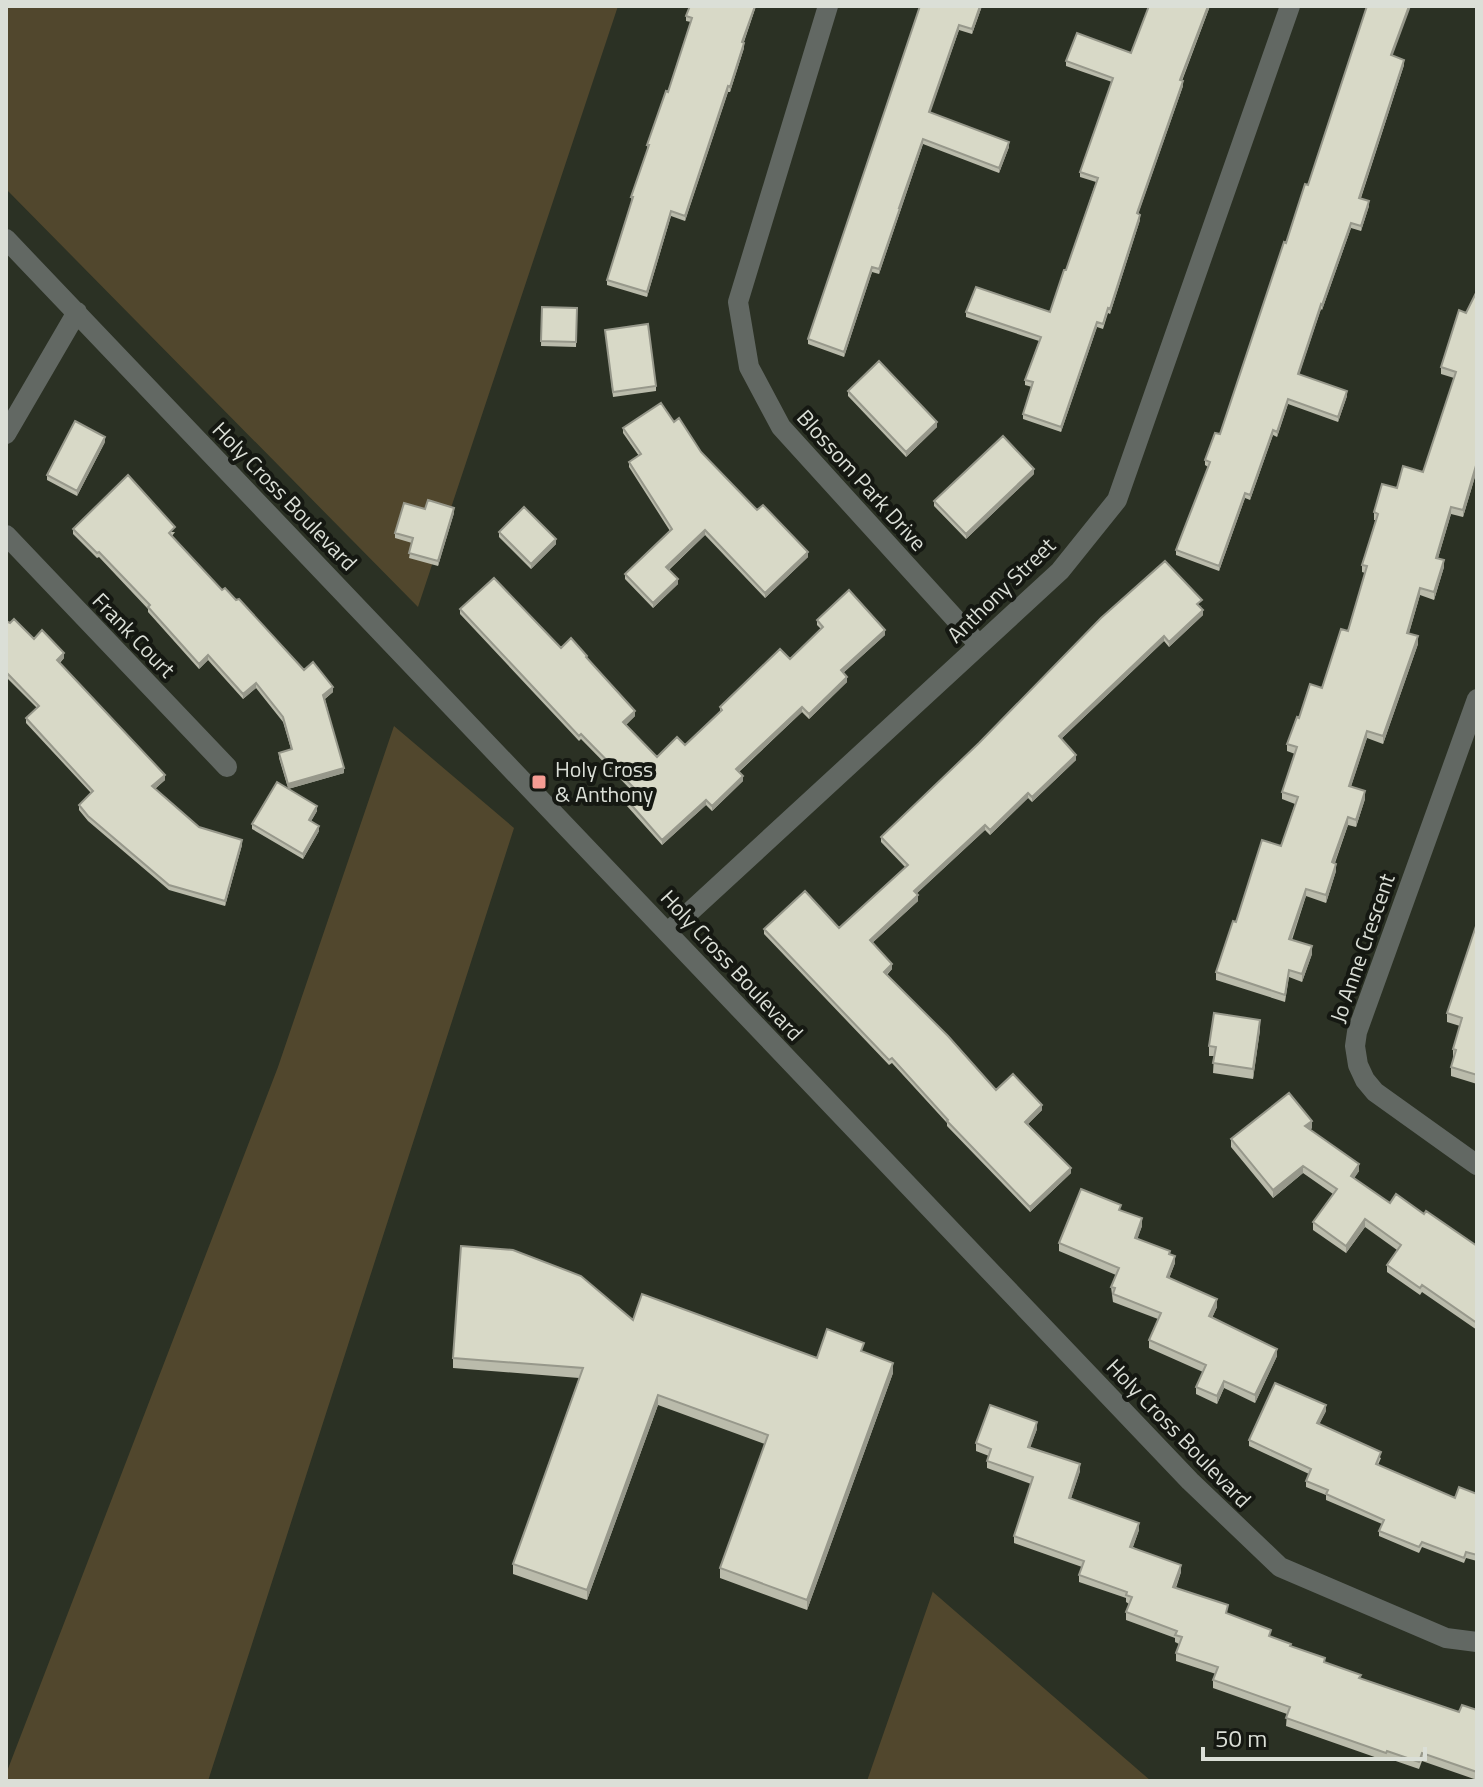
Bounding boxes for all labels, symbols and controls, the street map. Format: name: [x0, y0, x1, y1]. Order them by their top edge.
street label: Blossom Park Drive: [789, 402, 935, 558]
street label: Holy Cross Boulevard: [205, 414, 365, 578]
street label: Anthony Street: [939, 529, 1063, 651]
street label: Frank Court: [84, 585, 184, 686]
place label: Holy Cross & Anthony: [555, 752, 654, 811]
marker: Holy Cross & Anthony: [530, 773, 548, 791]
street label: Jo Anne Crescent: [1321, 868, 1404, 1027]
street label: Holy Cross Boulevard: [653, 882, 811, 1048]
street label: Holy Cross Boulevard: [1099, 1351, 1259, 1515]
scale bar: [1203, 1711, 1425, 1761]
text: 50 m: [1215, 1720, 1267, 1756]

